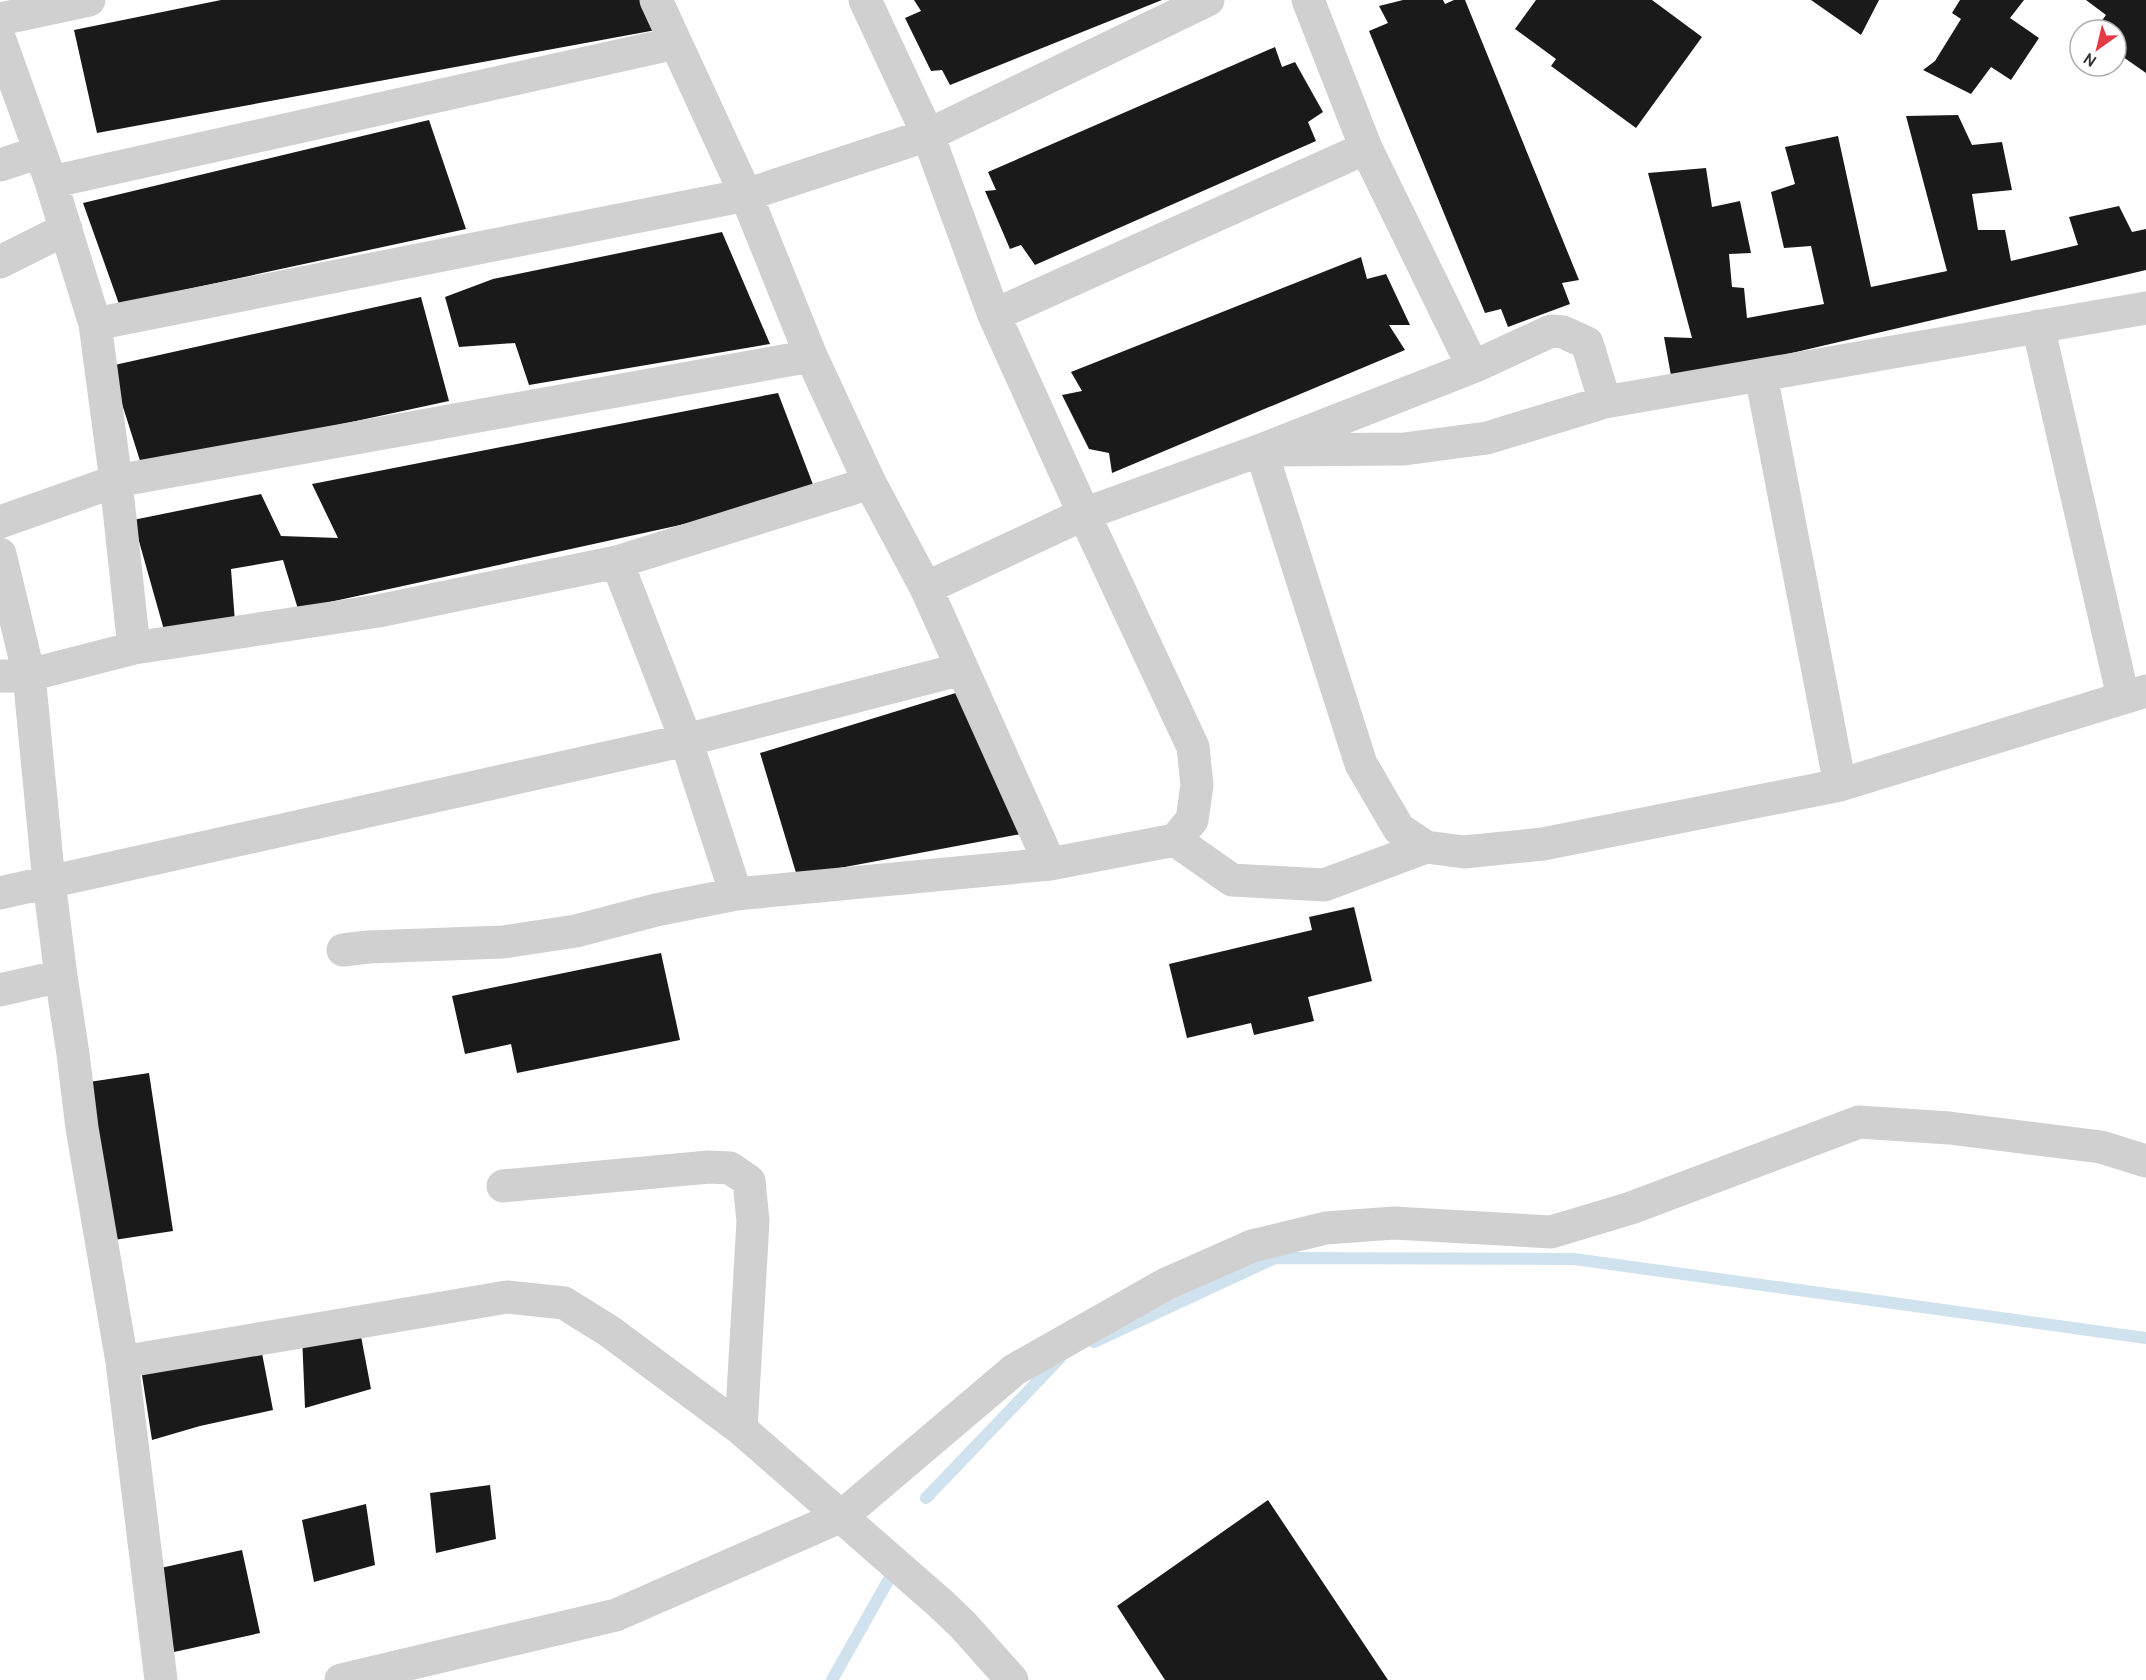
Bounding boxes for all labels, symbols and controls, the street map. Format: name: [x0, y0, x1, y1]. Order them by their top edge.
north arrow: [2068, 18, 2128, 78]
text: N: [2080, 49, 2100, 71]

